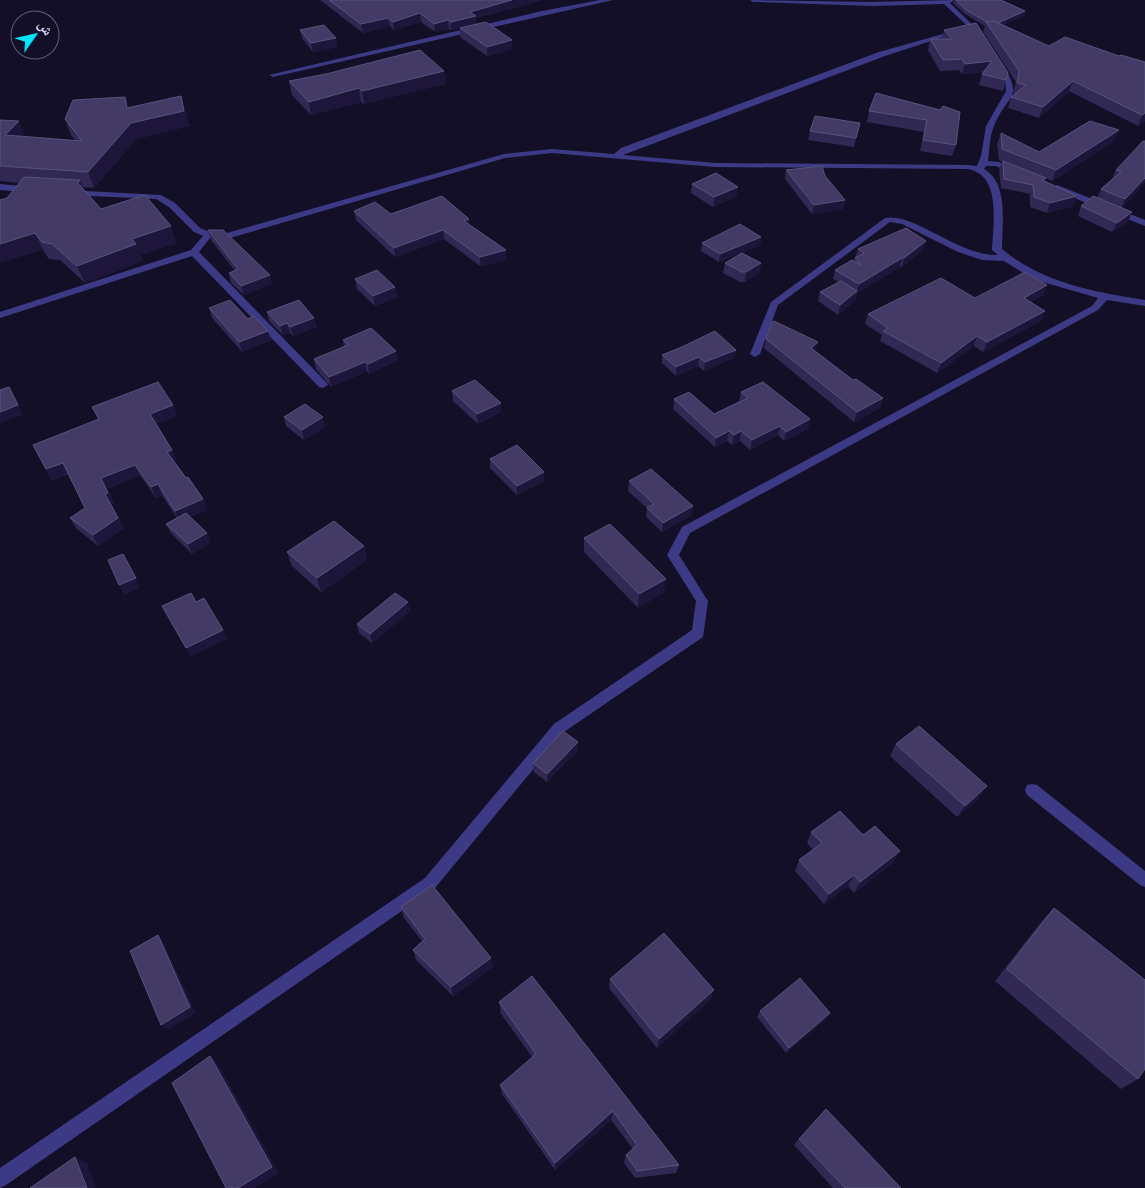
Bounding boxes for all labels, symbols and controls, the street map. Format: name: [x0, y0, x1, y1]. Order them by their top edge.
north arrow: [10, 10, 60, 60]
text: ش: [34, 17, 57, 39]

